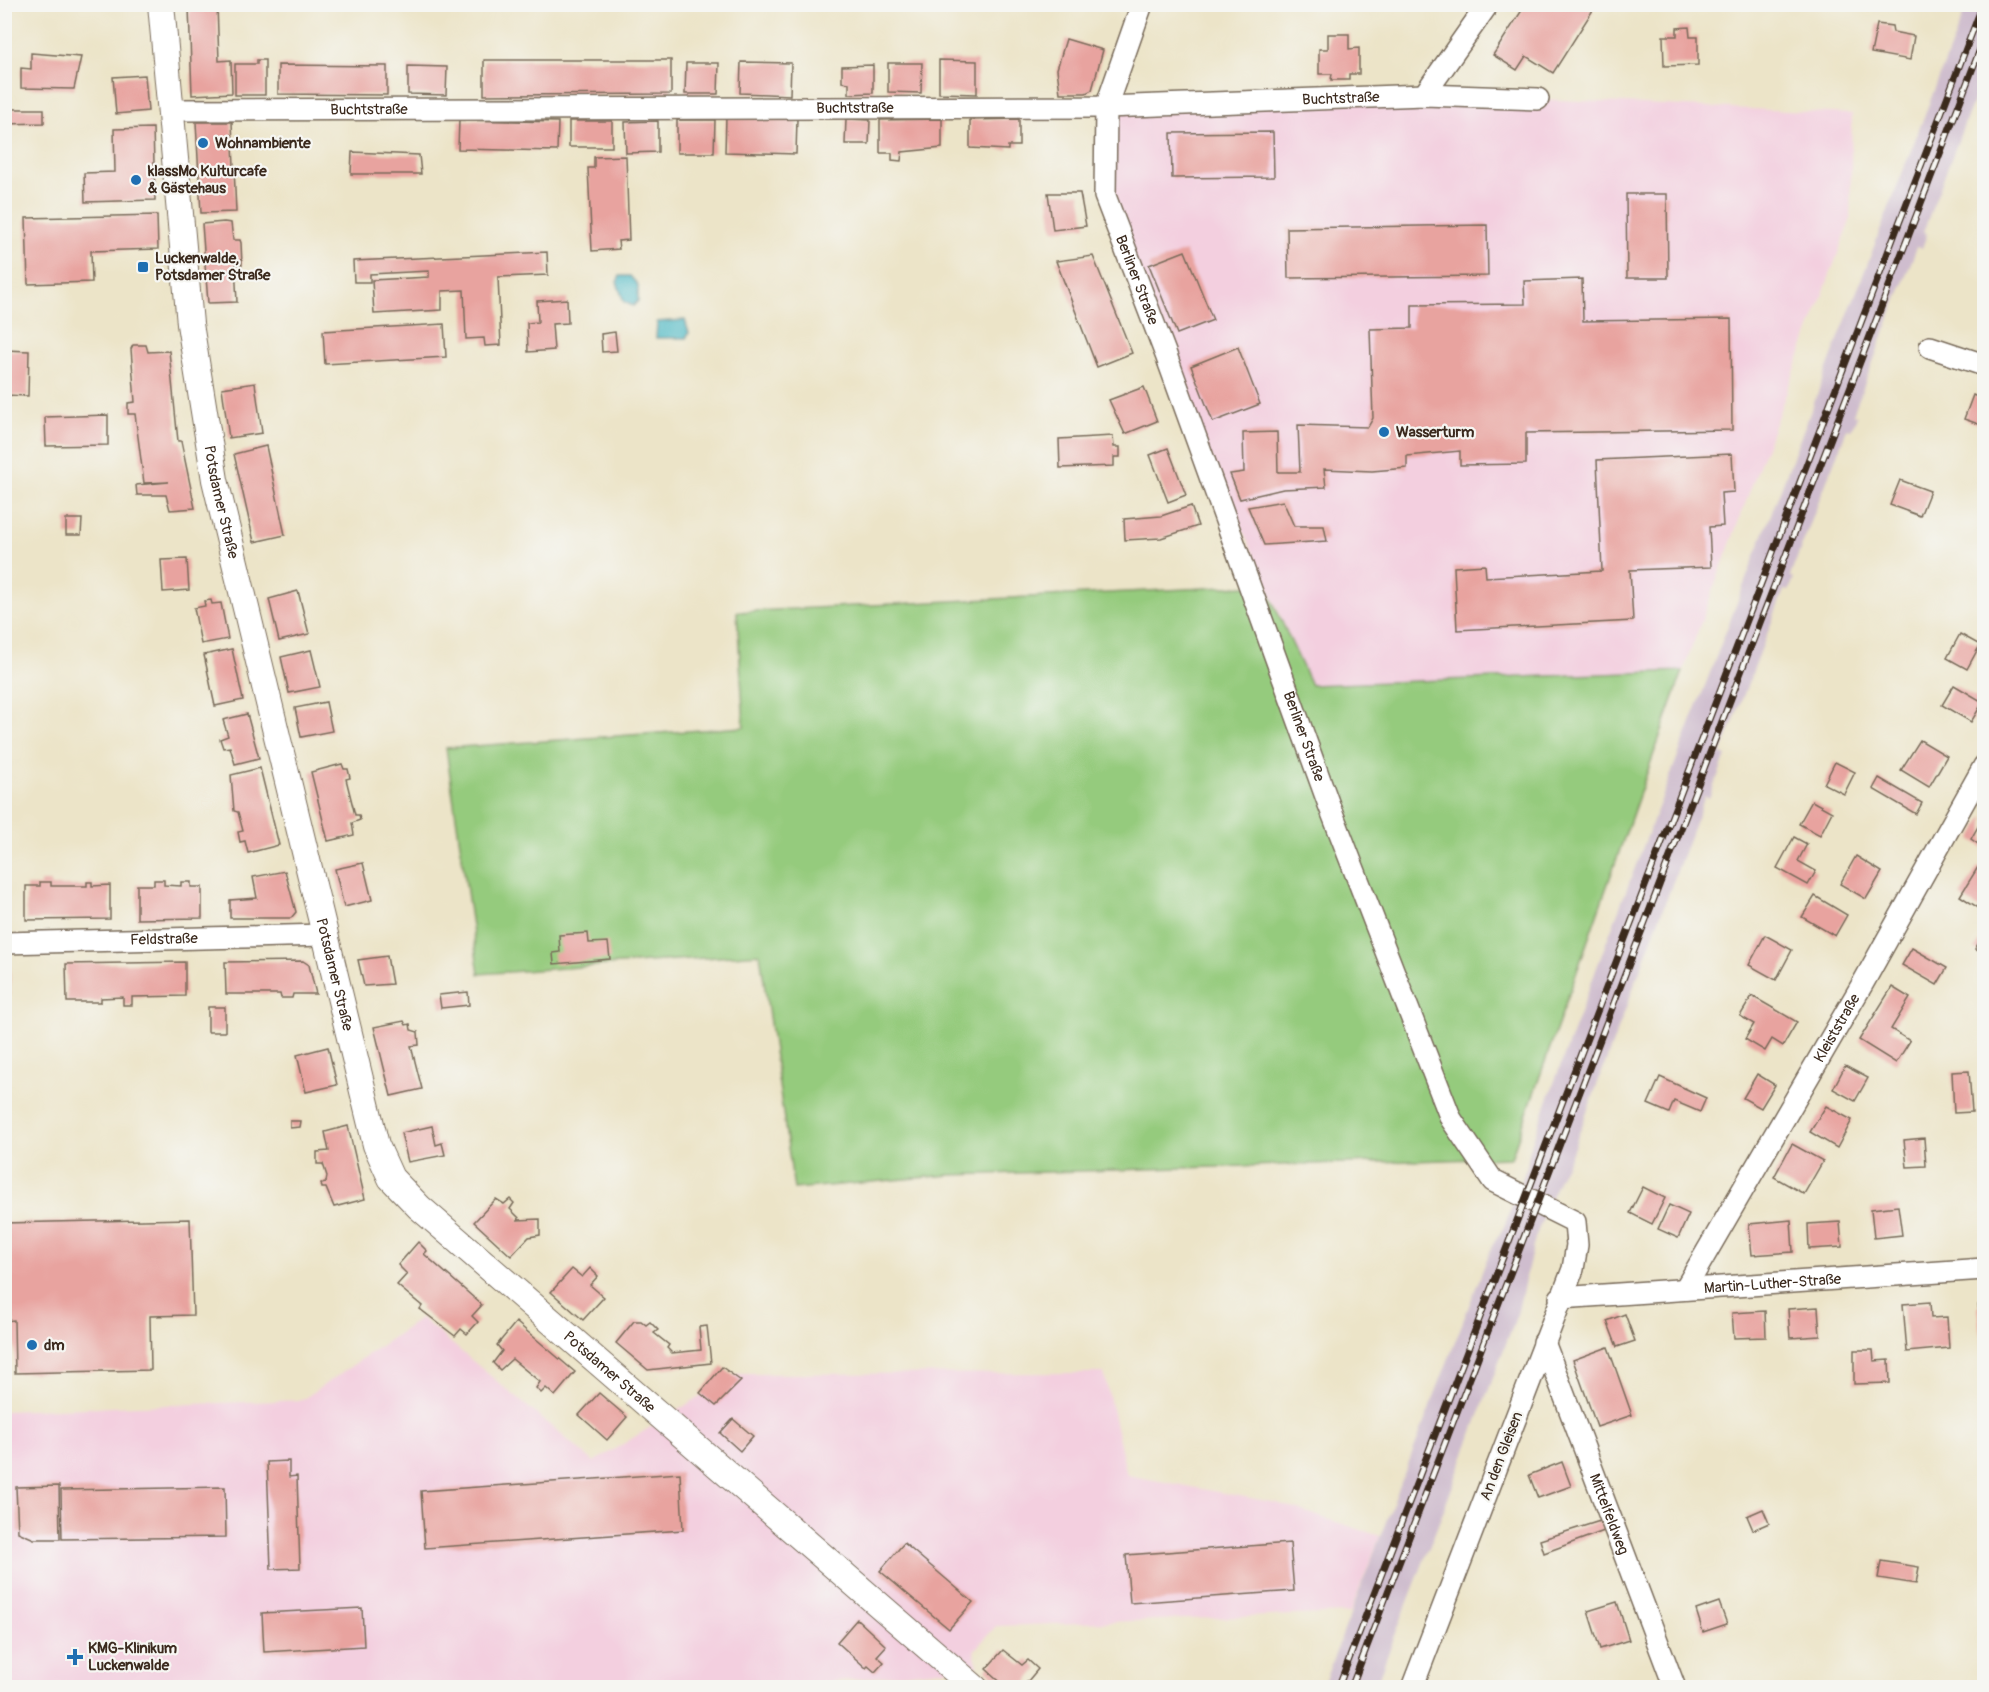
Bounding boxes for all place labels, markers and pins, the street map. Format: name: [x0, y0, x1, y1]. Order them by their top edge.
place label: Wohnambiente: [215, 134, 311, 153]
marker: Wohnambiente: [196, 136, 210, 150]
place label: klassMo Kulturcafe & Gästehaus: [147, 162, 267, 198]
marker: klassMo Kulturcafe & Gästehaus: [129, 173, 143, 187]
place label: Luckenwalde, Potsdamer Straße: [155, 249, 271, 285]
marker: Luckenwalde, Potsdamer Straße: [136, 260, 150, 274]
place label: Wasserturm: [1396, 423, 1474, 442]
marker: Wasserturm: [1377, 425, 1391, 439]
place label: dm: [44, 1336, 65, 1355]
marker: dm: [25, 1338, 39, 1352]
place label: KMG-Klinikum Luckenwalde: [88, 1639, 177, 1675]
marker: KMG-Klinikum Luckenwalde: [66, 1648, 84, 1666]

